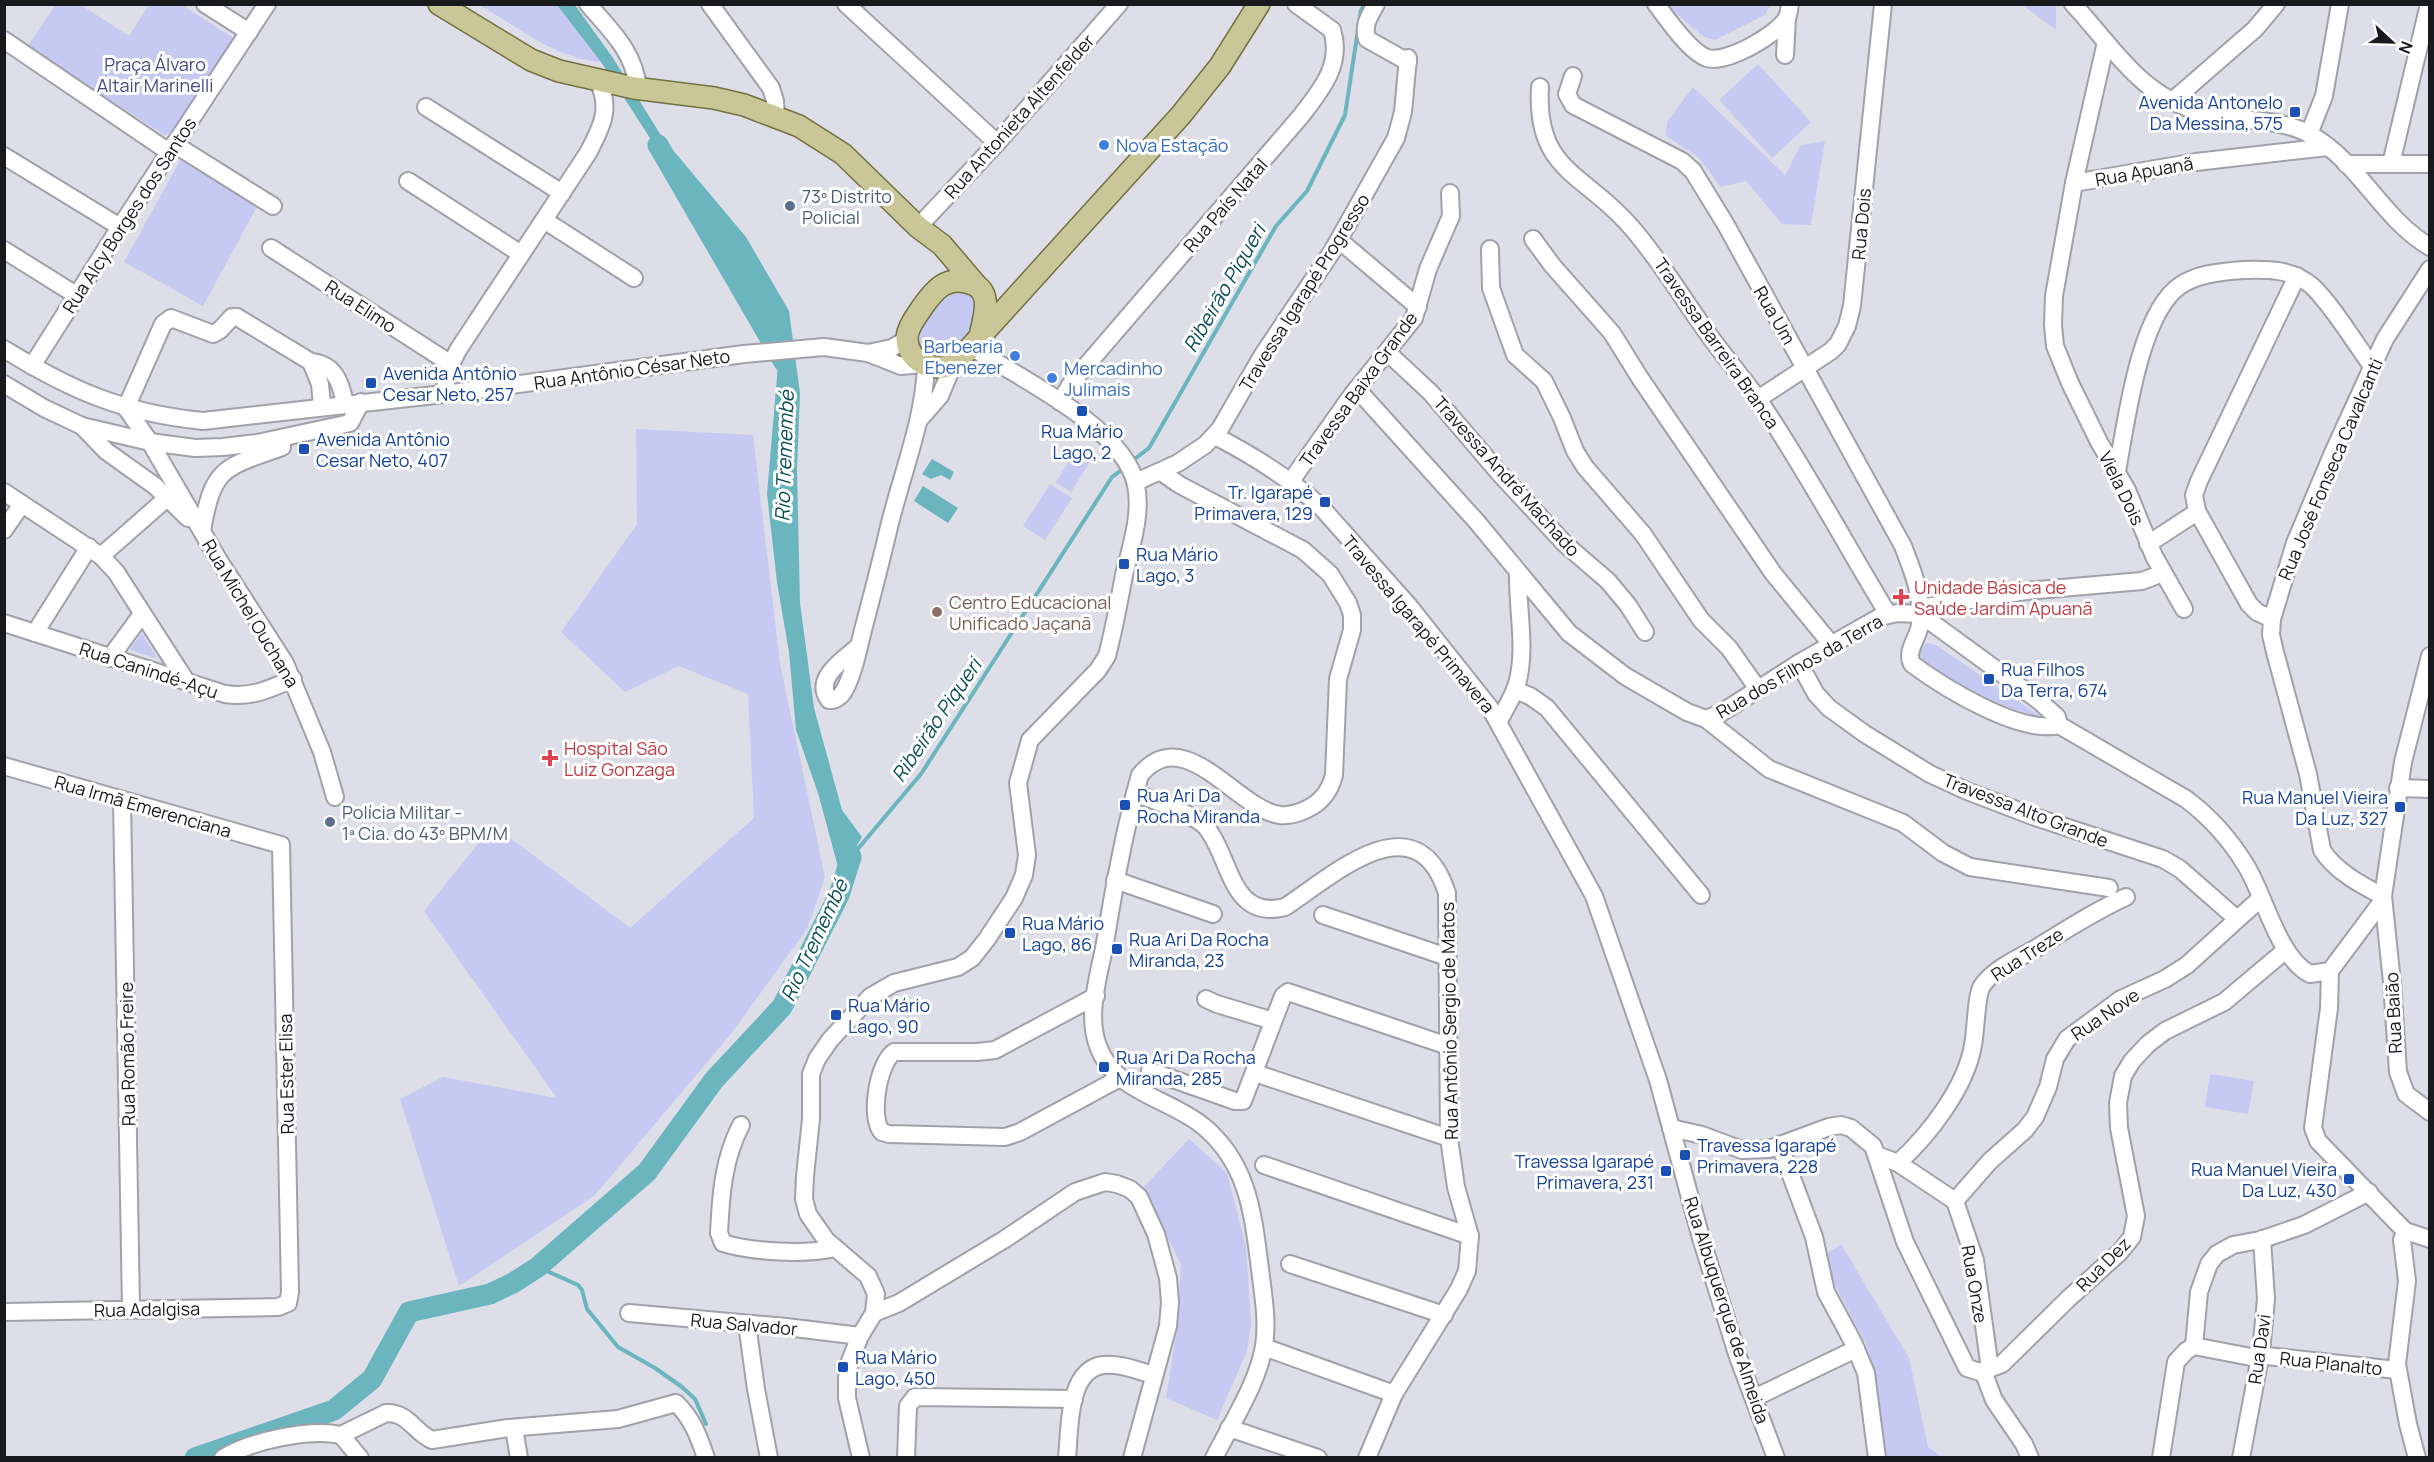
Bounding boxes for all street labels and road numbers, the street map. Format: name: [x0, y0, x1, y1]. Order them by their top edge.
street label: Rua Antonieta Altenfelder: [939, 28, 1100, 203]
street label: Rua Alcy Borges dos Santos: [57, 112, 201, 318]
street label: Rua Apuanã: [2093, 151, 2195, 191]
street label: Rua País Natal: [1178, 153, 1272, 257]
street label: Rua Dois: [1846, 187, 1876, 261]
street label: Travessa Igarapé Progresso: [1233, 189, 1375, 395]
street label: Travessa Barreira Branca: [1649, 253, 1785, 433]
street label: Rua Elimo: [321, 274, 401, 338]
street label: Rua Um: [1749, 281, 1801, 349]
street label: Travessa Baixa Grande: [1294, 307, 1422, 471]
street label: Rua Antônio César Neto: [532, 343, 732, 395]
street label: Rua José Fonseca Cavalcanti: [2272, 354, 2388, 584]
street label: Travessa André Machado: [1429, 391, 1585, 561]
street label: Viela Dois: [2094, 447, 2150, 529]
street label: Travessa Igarapé Primavera: [1337, 530, 1501, 718]
street label: Rua Michel Ouchana: [197, 534, 305, 692]
street label: Rua dos Filhos da Terra: [1711, 609, 1887, 723]
street label: Rua Canindé-Açu: [77, 636, 221, 704]
street label: Travessa Alto Grande: [1940, 767, 2112, 853]
street label: Rua Irmã Emerenciana: [52, 769, 234, 843]
street label: Rua Antônio Sergio de Matos: [1435, 902, 1463, 1140]
street label: Rua Treze: [1986, 922, 2068, 986]
street label: Rua Baião: [2379, 972, 2407, 1054]
street label: Rua Romão Freire: [114, 982, 140, 1126]
street label: Rua Nove: [2066, 982, 2144, 1046]
street label: Rua Ester Elisa: [273, 1013, 299, 1135]
street label: Rua Albuquerque de Almeida: [1679, 1193, 1775, 1427]
street label: Rua Dez: [2071, 1232, 2135, 1296]
street label: Rua Onze: [1956, 1243, 1994, 1325]
street label: Rua Adalgisa: [94, 1296, 200, 1322]
street label: Rua Salvador: [689, 1307, 799, 1341]
street label: Rua Davi: [2242, 1312, 2276, 1386]
street label: Rua Planalto: [2278, 1346, 2384, 1380]

